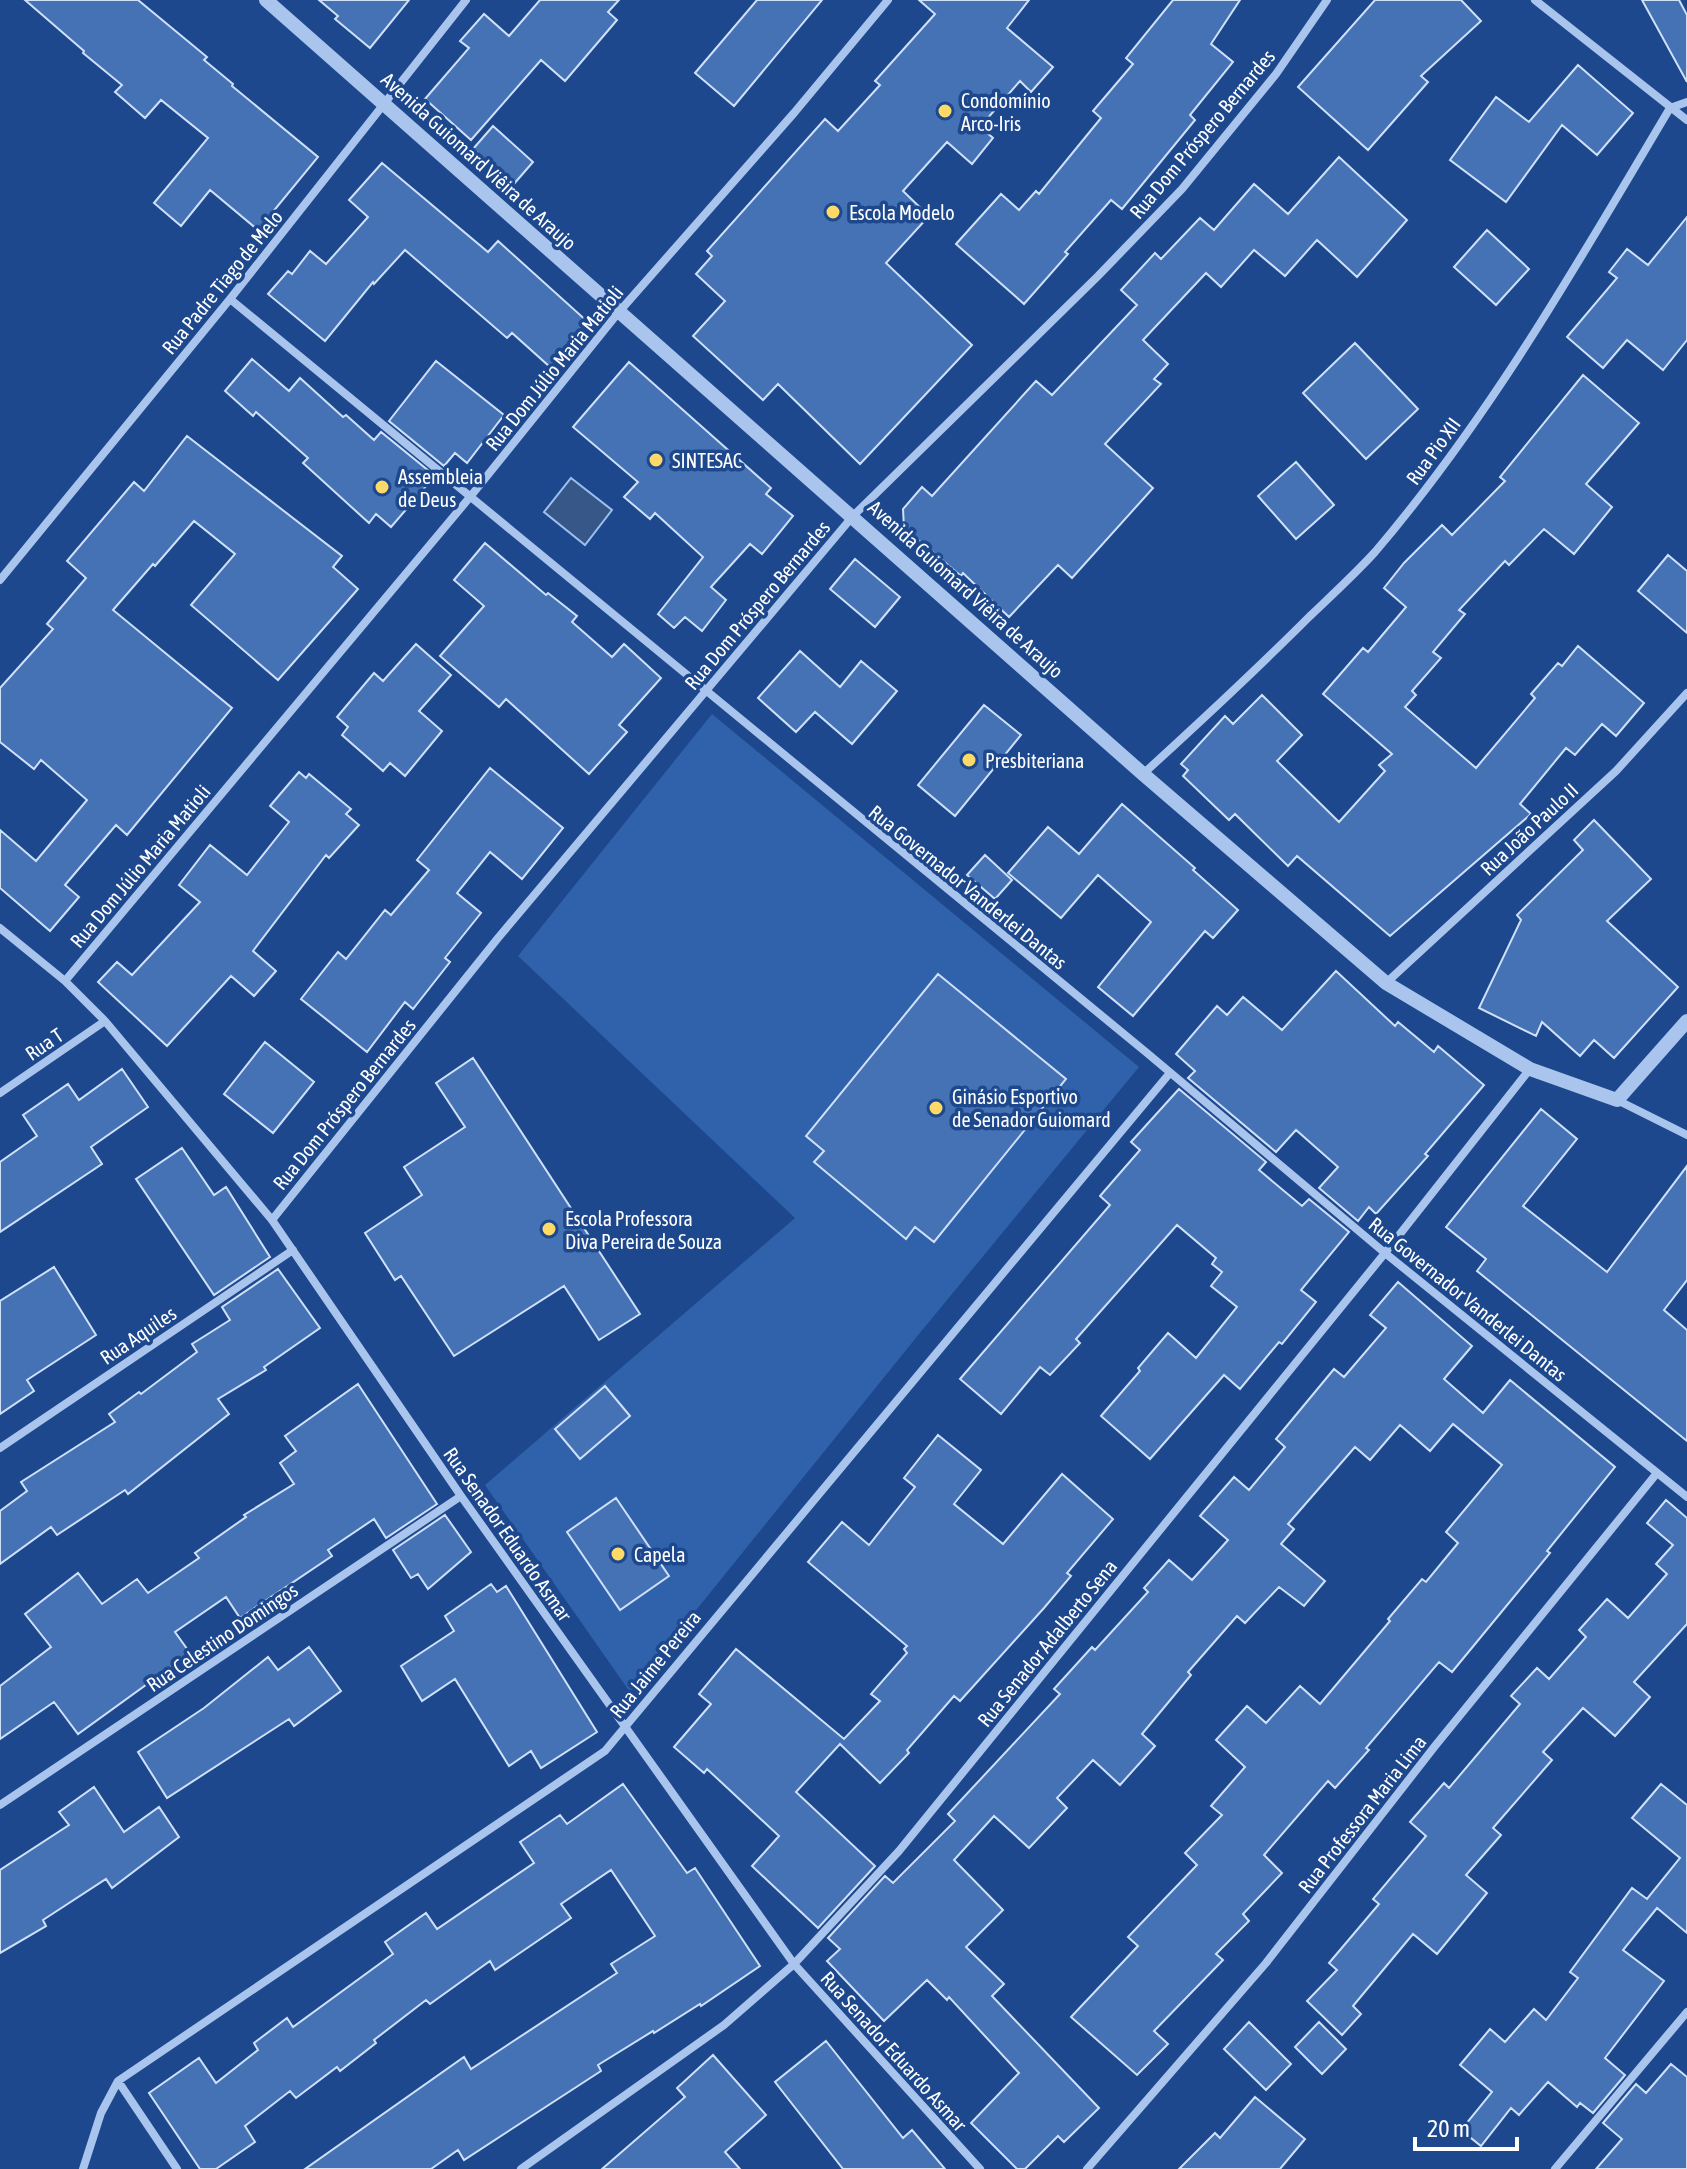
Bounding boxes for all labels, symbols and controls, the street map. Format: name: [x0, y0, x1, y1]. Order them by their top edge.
street label: Rua Dom Próspero Bernardes: [1125, 45, 1279, 223]
street label: Avenida Guiomard Viêira de Araujo: [377, 67, 581, 255]
place label: Condomínio Arco-Iris: [961, 89, 1051, 135]
marker: Condomínio Arco-Iris: [936, 102, 954, 120]
place label: Escola Modelo: [849, 201, 955, 224]
marker: Escola Modelo: [824, 203, 842, 221]
street label: Rua Padre Tiago de Melo: [157, 205, 287, 359]
street label: Rua Dom Júlio Maria Matioli: [481, 281, 627, 455]
street label: Rua Pio XII: [1401, 413, 1465, 489]
place label: SINTESAC: [672, 449, 742, 472]
marker: SINTESAC: [647, 451, 665, 469]
place label: Assembleia de Deus: [398, 465, 483, 511]
marker: Assembleia de Deus: [373, 478, 391, 496]
street label: Avenida Guiomard Viêira de Araujo: [864, 495, 1068, 683]
street label: Rua Dom Próspero Bernardes: [680, 516, 834, 694]
place label: Presbiteriana: [985, 749, 1084, 772]
marker: Presbiteriana: [960, 751, 978, 769]
street label: Rua João Paulo II: [1476, 778, 1582, 880]
street label: Rua Dom Júlio Maria Matioli: [65, 780, 215, 952]
street label: Rua Governador Vanderlei Dantas: [865, 800, 1071, 974]
street label: Rua Dom Próspero Bernardes: [268, 1014, 420, 1194]
street label: Rua T: [21, 1023, 67, 1065]
place label: Ginásio Esportivo de Senador Guiomard: [952, 1085, 1111, 1131]
marker: Ginásio Esportivo de Senador Guiomard: [927, 1099, 945, 1117]
place label: Escola Professora Diva Pereira de Souza: [565, 1207, 722, 1253]
street label: Rua Governador Vanderlei Dantas: [1365, 1212, 1571, 1386]
marker: Escola Professora Diva Pereira de Souza: [540, 1220, 558, 1238]
street label: Rua Aquiles: [96, 1301, 180, 1369]
street label: Rua Senador Eduardo Asmar: [439, 1443, 577, 1626]
place label: Capela: [634, 1543, 685, 1566]
marker: Capela: [609, 1545, 627, 1563]
street label: Rua Senador Adalberto Sena: [973, 1555, 1121, 1731]
street label: Rua Celestino Domingos: [142, 1578, 302, 1696]
street label: Rua Jaime Pereira: [605, 1606, 705, 1722]
street label: Rua Professora Maria Lima: [1293, 1731, 1431, 1897]
street label: Rua Senador Eduardo Asmar: [816, 1967, 972, 2136]
scale bar: [1415, 2101, 1517, 2151]
text: 20 m: [1427, 2115, 1470, 2142]

